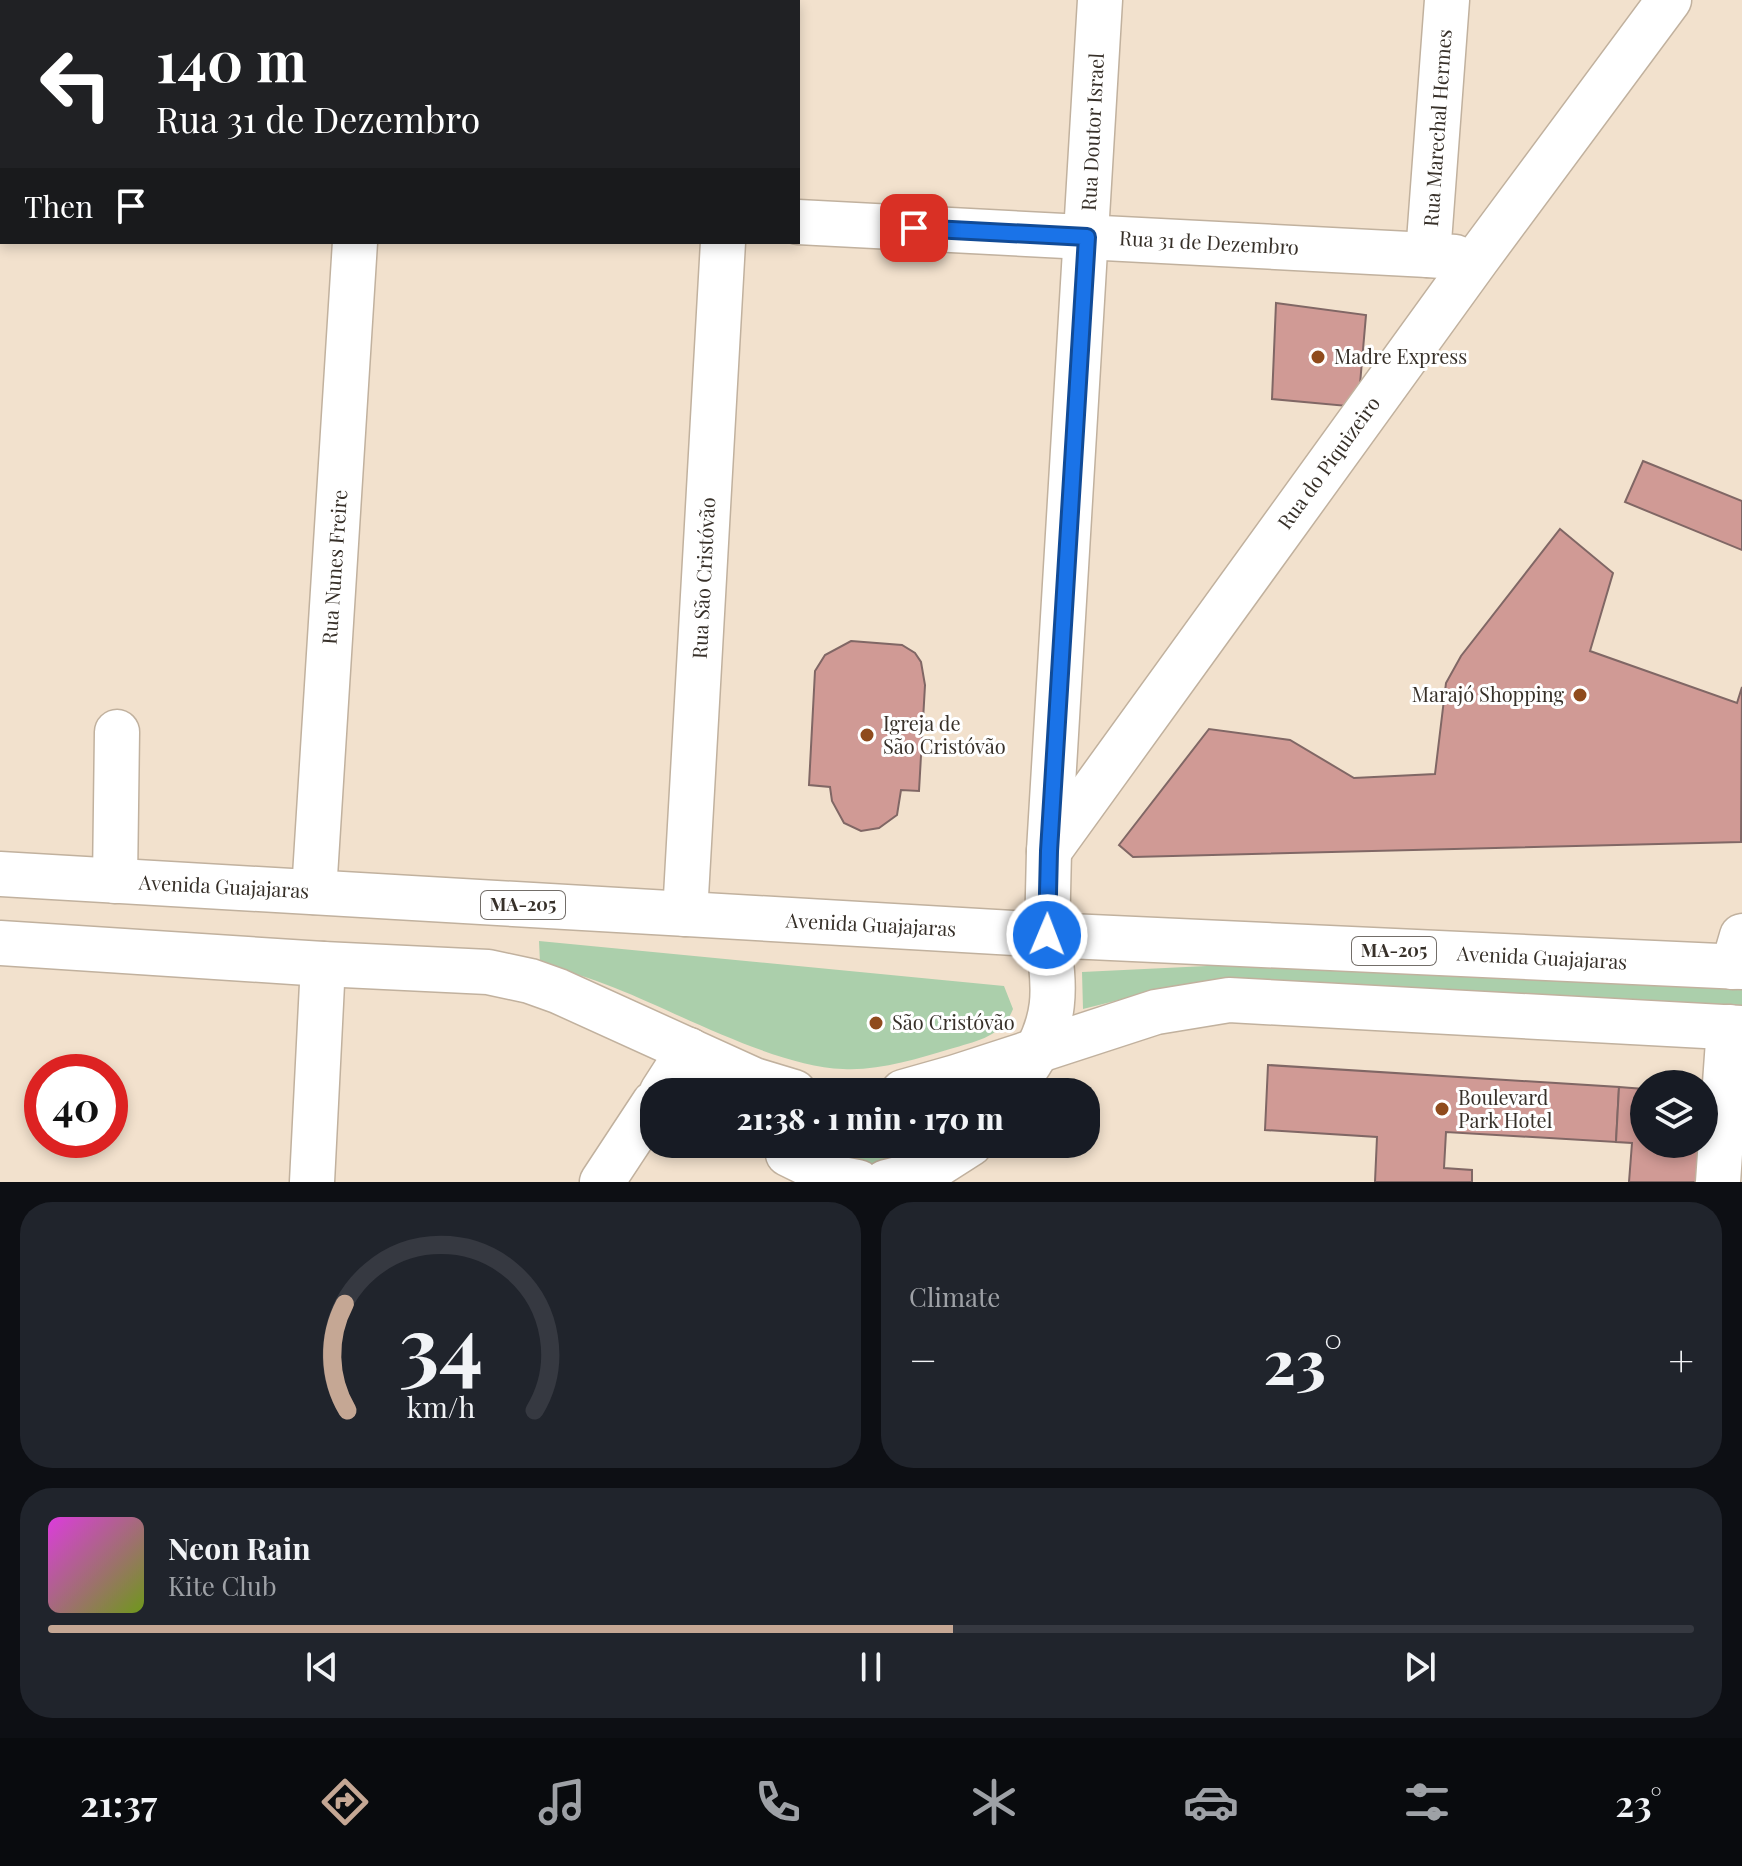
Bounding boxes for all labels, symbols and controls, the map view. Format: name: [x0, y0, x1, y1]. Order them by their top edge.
text: 140 m: [156, 22, 307, 97]
street label: Rua Marechal Hermes: [1416, 28, 1457, 228]
icon: left: [24, 32, 128, 136]
street label: Rua Doutor Israel: [1074, 52, 1109, 212]
text: Rua 31 de Dezembro: [156, 94, 480, 142]
icon: arrive: [109, 184, 153, 228]
text: Then: [24, 186, 93, 226]
pin: [880, 194, 948, 262]
icon: arrive: [892, 206, 936, 250]
street label: Rua 31 de Dezembro: [1118, 223, 1300, 260]
place label: Madre Express: [1334, 342, 1467, 369]
marker: Madre Express: [1309, 348, 1327, 366]
street label: Rua do Piquizeiro: [1270, 390, 1385, 534]
street label: Rua Nunes Freire: [315, 489, 352, 645]
street label: Rua São Cristóvão: [685, 496, 720, 659]
place label: Marajó Shopping: [1412, 680, 1564, 707]
marker: Marajó Shopping: [1571, 686, 1589, 704]
place label: Igreja de São Cristóvão: [883, 709, 1006, 759]
marker: Igreja de São Cristóvão: [858, 726, 876, 744]
street label: Avenida Guajajaras: [137, 868, 310, 903]
road number: MA-205: [481, 891, 565, 919]
position arrow: [1005, 893, 1089, 977]
street label: Avenida Guajajaras: [784, 906, 957, 941]
road number: MA-205: [1352, 937, 1436, 965]
street label: Avenida Guajajaras: [1455, 939, 1628, 974]
place label: São Cristóvão: [892, 1008, 1015, 1035]
marker: São Cristóvão: [867, 1014, 885, 1032]
speed limit sign: 40: [24, 1054, 128, 1158]
map controls: [1630, 1070, 1718, 1158]
button: layers: [1630, 1070, 1718, 1158]
place label: Boulevard Park Hotel: [1458, 1083, 1553, 1133]
text: 21:38 · 1 min · 170 m: [736, 1098, 1004, 1138]
marker: Boulevard Park Hotel: [1433, 1100, 1451, 1118]
text: Climate: [909, 1279, 1000, 1314]
text: 34: [398, 1287, 483, 1398]
text: 23°: [1263, 1319, 1342, 1399]
text: −: [909, 1329, 937, 1388]
text: +: [1668, 1329, 1694, 1388]
text: km/h: [406, 1387, 475, 1425]
text: Neon Rain: [168, 1528, 311, 1568]
text: Kite Club: [168, 1568, 277, 1603]
icon: previous: [300, 1645, 344, 1689]
icon: pause: [849, 1645, 893, 1689]
icon: next: [1398, 1645, 1442, 1689]
icon: directions: [317, 1774, 373, 1830]
icon: music: [534, 1774, 590, 1830]
icon: phone: [750, 1774, 806, 1830]
icon: climate: [966, 1774, 1022, 1830]
icon: car: [1183, 1774, 1239, 1830]
icon: filters: [1399, 1774, 1455, 1830]
text: 21:37: [80, 1778, 157, 1826]
text: 23°: [1615, 1778, 1662, 1826]

